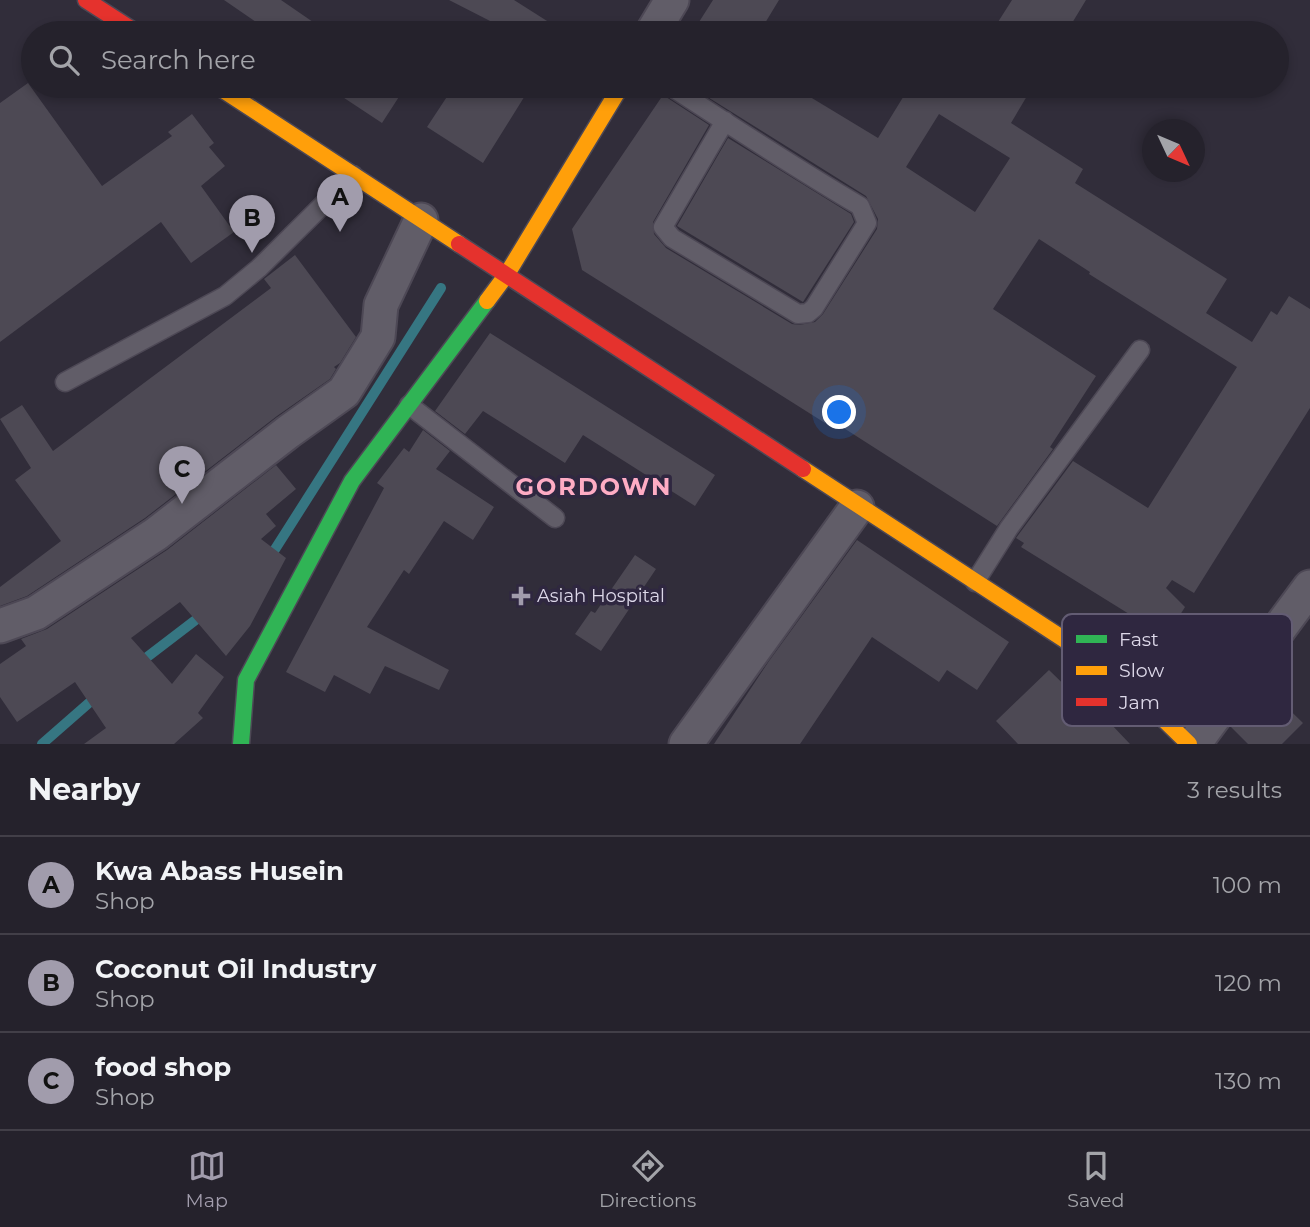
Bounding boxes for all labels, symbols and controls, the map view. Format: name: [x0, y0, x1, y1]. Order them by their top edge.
search box: [21, 21, 1289, 98]
icon: search: [45, 41, 83, 79]
text: Search here: [101, 44, 256, 76]
north arrow: [1142, 119, 1205, 182]
pin: A: [317, 174, 363, 232]
pin: B: [229, 195, 275, 253]
your location: [822, 395, 856, 429]
pin: C: [159, 446, 205, 504]
district label: GORDOWN: [516, 472, 672, 501]
place label: Asiah Hospital: [537, 585, 665, 607]
marker: Asiah Hospital: [511, 586, 531, 606]
legend: [1062, 614, 1292, 726]
text: Fast: [1119, 628, 1159, 651]
text: Slow: [1119, 659, 1164, 682]
text: Jam: [1118, 691, 1160, 714]
text: Nearby: [28, 771, 140, 808]
text: 3 results: [1187, 776, 1282, 804]
text: Kwa Abass Husein: [95, 855, 344, 887]
text: A: [42, 871, 60, 899]
text: 100 m: [1213, 871, 1282, 899]
text: Shop: [95, 887, 155, 915]
text: Coconut Oil Industry: [95, 953, 376, 985]
text: B: [42, 969, 60, 997]
text: 120 m: [1215, 969, 1282, 997]
text: Shop: [95, 985, 155, 1013]
text: food shop: [95, 1051, 231, 1083]
text: C: [43, 1067, 59, 1095]
text: 130 m: [1215, 1067, 1282, 1095]
text: Shop: [95, 1083, 155, 1111]
tab: Map: [186, 1147, 228, 1212]
tab: Directions: [599, 1147, 696, 1212]
tab: Saved: [1067, 1147, 1124, 1212]

